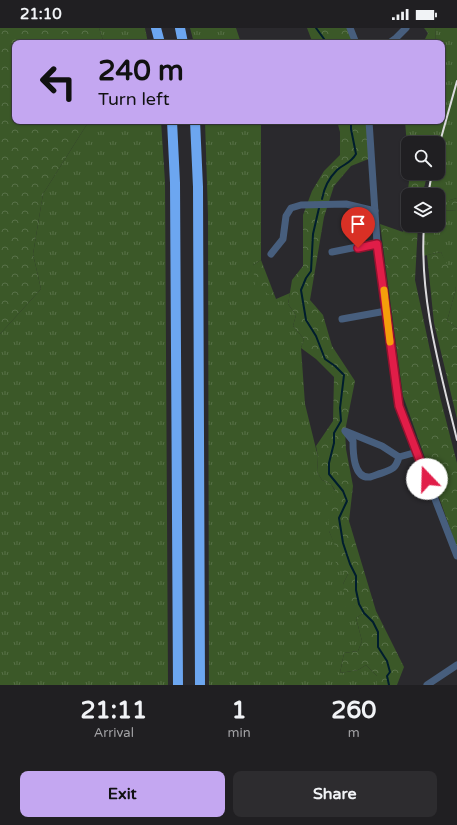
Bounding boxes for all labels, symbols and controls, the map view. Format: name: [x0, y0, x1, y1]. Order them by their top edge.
text: 21:10: [20, 5, 62, 23]
text: 240 m: [98, 54, 184, 88]
icon: left: [32, 56, 84, 108]
text: Turn left: [98, 88, 170, 110]
map controls: [401, 136, 445, 232]
button: search: [401, 136, 445, 180]
button: layers: [401, 188, 445, 232]
pin: [341, 207, 375, 248]
icon: arrive: [347, 213, 369, 235]
position arrow: [406, 458, 448, 500]
text: 21:11: [81, 696, 147, 725]
text: 1: [232, 696, 247, 725]
text: 260: [331, 696, 376, 725]
text: Arrival: [94, 725, 134, 741]
text: min: [228, 725, 251, 741]
text: m: [348, 725, 360, 741]
button: Exit: [20, 771, 225, 817]
button: Share: [233, 771, 437, 817]

